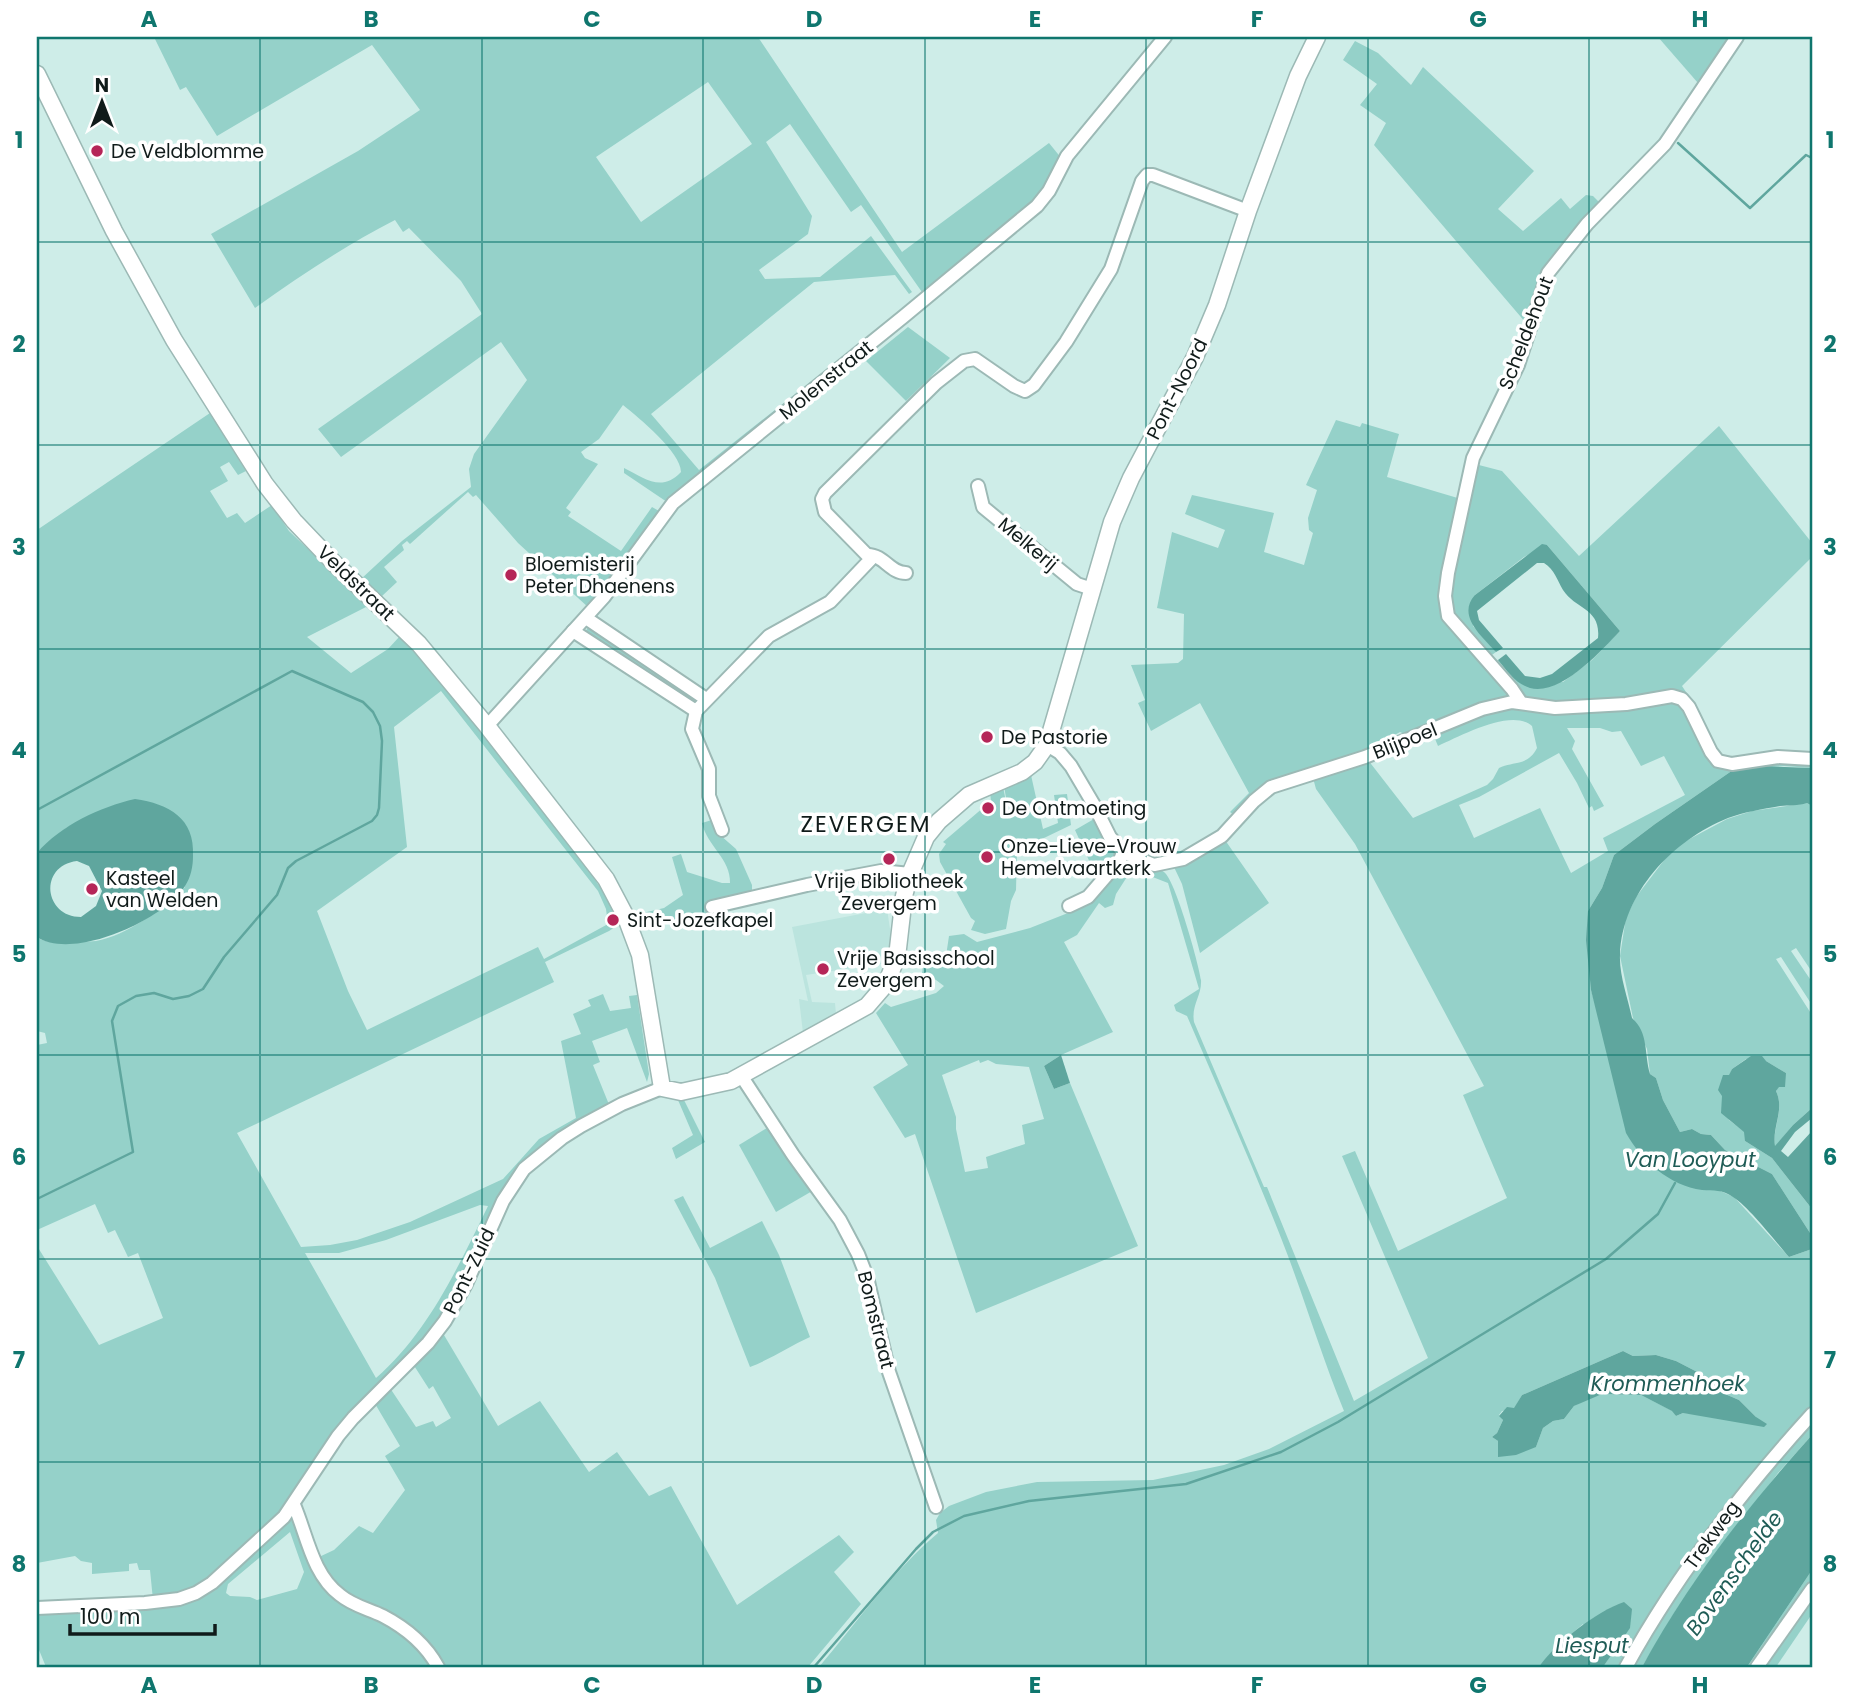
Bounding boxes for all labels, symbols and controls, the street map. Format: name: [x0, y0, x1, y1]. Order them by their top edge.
text: A: [141, 3, 158, 35]
text: B: [363, 3, 379, 35]
text: C: [583, 3, 601, 35]
text: D: [806, 3, 822, 35]
text: E: [1029, 3, 1041, 35]
text: F: [1251, 3, 1263, 35]
text: G: [1469, 3, 1487, 35]
text: H: [1692, 3, 1708, 35]
north arrow: [66, 66, 136, 136]
text: N: [95, 72, 109, 99]
text: 1: [15, 124, 23, 156]
text: 1: [1826, 124, 1834, 156]
place label: De Veldblomme: [111, 138, 264, 165]
marker: De Veldblomme: [89, 143, 105, 159]
street label: Scheldehout: [1492, 272, 1560, 394]
text: 2: [12, 328, 26, 360]
text: 2: [1823, 328, 1837, 360]
street label: Molenstraat: [773, 334, 879, 426]
street label: Pont-Noord: [1140, 334, 1214, 444]
street label: Melkerij: [992, 511, 1064, 577]
text: 3: [12, 531, 26, 563]
text: 3: [1823, 531, 1837, 563]
street label: Veldstraat: [311, 539, 401, 627]
place label: Bloemisterij Peter Dhaenens: [525, 551, 675, 600]
marker: Bloemisterij Peter Dhaenens: [503, 567, 519, 583]
street label: Blijpoel: [1369, 716, 1441, 766]
place label: De Pastorie: [1001, 724, 1108, 751]
marker: De Pastorie: [979, 729, 995, 745]
text: 4: [11, 734, 27, 766]
text: 4: [1822, 734, 1838, 766]
place label: De Ontmoeting: [1002, 795, 1146, 822]
marker: De Ontmoeting: [980, 800, 996, 816]
district label: ZEVERGEM: [800, 808, 932, 840]
place label: Onze-Lieve-Vrouw Hemelvaartkerk: [1001, 833, 1177, 882]
marker: Onze-Lieve-Vrouw Hemelvaartkerk: [979, 849, 995, 865]
marker: Vrije Bibliotheek Zevergem: [881, 851, 897, 867]
place label: Kasteel van Welden: [106, 865, 219, 914]
place label: Vrije Bibliotheek Zevergem: [814, 868, 964, 917]
marker: Kasteel van Welden: [84, 881, 100, 897]
place label: Sint-Jozefkapel: [627, 907, 773, 934]
marker: Sint-Jozefkapel: [605, 912, 621, 928]
text: 5: [12, 938, 26, 970]
text: 5: [1823, 938, 1837, 970]
place label: Vrije Basisschool Zevergem: [837, 945, 995, 994]
marker: Vrije Basisschool Zevergem: [815, 961, 831, 977]
text: 6: [12, 1141, 26, 1173]
text: 6: [1823, 1141, 1837, 1173]
water label: Van Looyput: [1624, 1145, 1756, 1174]
street label: Pont-Zuid: [437, 1223, 501, 1319]
street label: Bomstraat: [851, 1268, 901, 1372]
text: 7: [13, 1344, 25, 1376]
text: 7: [1824, 1344, 1836, 1376]
water label: Krommenhoek: [1591, 1369, 1746, 1398]
street label: Trekweg: [1678, 1495, 1746, 1575]
water label: Bovenschelde: [1679, 1505, 1789, 1641]
text: 8: [12, 1548, 26, 1580]
text: 8: [1823, 1548, 1837, 1580]
scale bar: [70, 1592, 215, 1636]
text: 100 m: [80, 1602, 140, 1631]
water label: Liesput: [1555, 1631, 1629, 1660]
text: A: [141, 1669, 158, 1701]
text: B: [363, 1669, 379, 1701]
text: C: [583, 1669, 601, 1701]
text: D: [806, 1669, 822, 1701]
text: E: [1029, 1669, 1041, 1701]
text: F: [1251, 1669, 1263, 1701]
text: G: [1469, 1669, 1487, 1701]
text: H: [1692, 1669, 1708, 1701]

